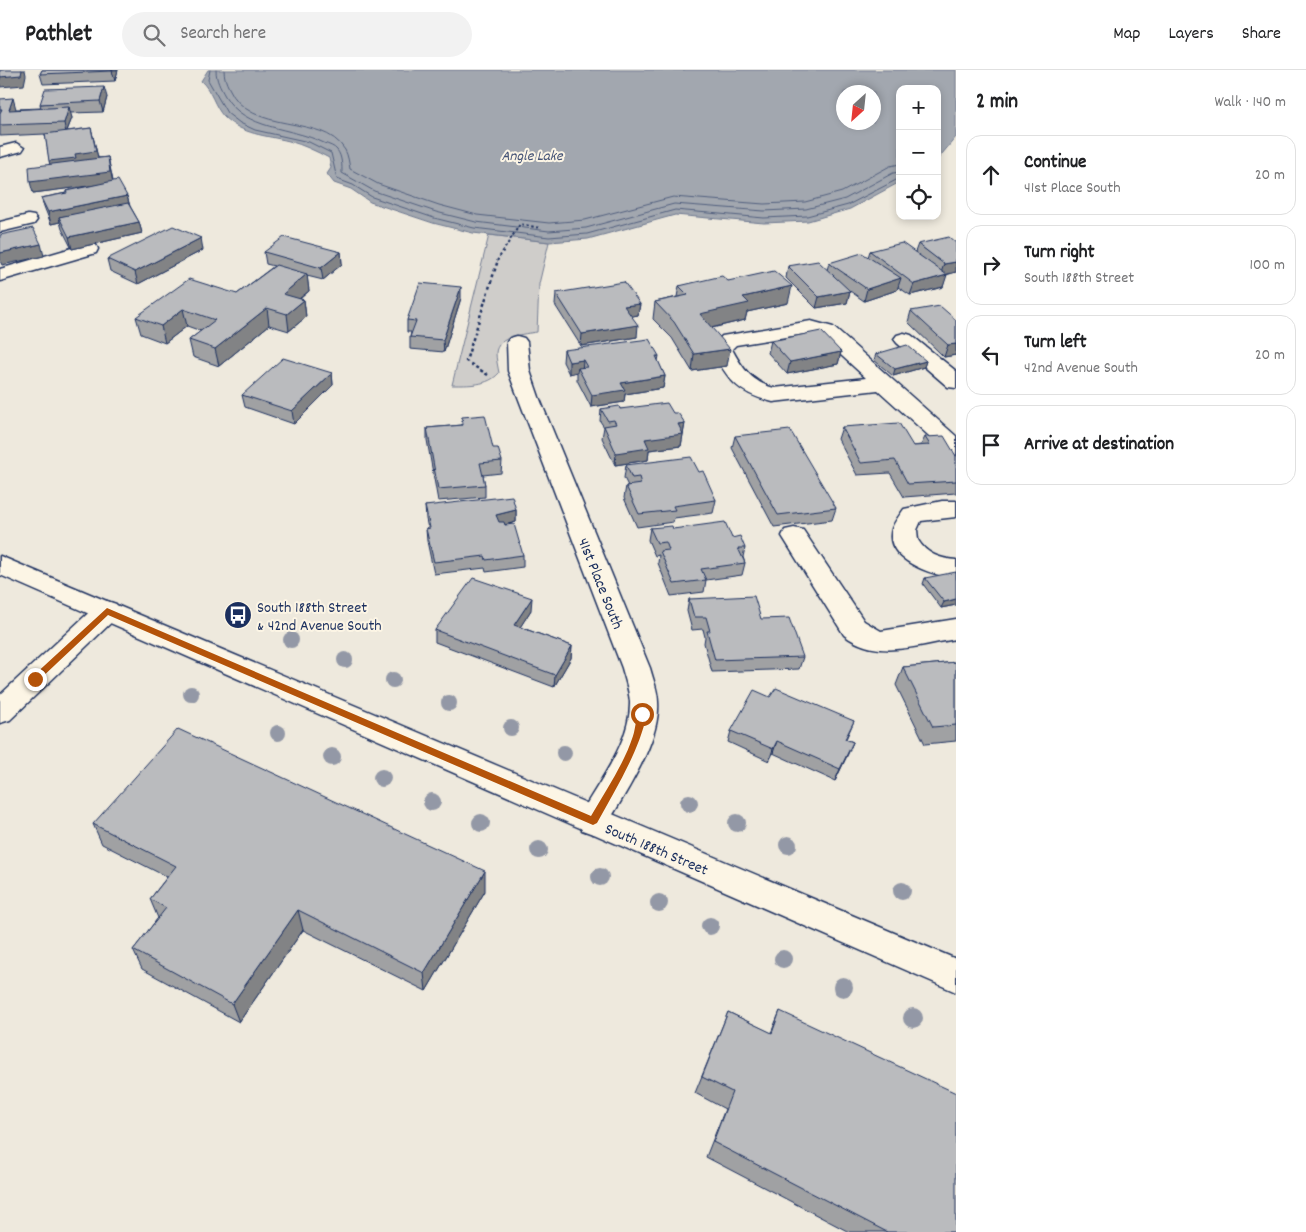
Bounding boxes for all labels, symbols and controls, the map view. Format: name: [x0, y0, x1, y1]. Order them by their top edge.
search box: [122, 12, 472, 57]
text: Pathlet: [25, 18, 92, 52]
icon: search: [140, 21, 168, 49]
text: Search here: [180, 21, 266, 48]
text: Map: [1113, 22, 1140, 47]
text: Layers: [1168, 22, 1214, 47]
text: Share: [1242, 22, 1281, 47]
north arrow: [836, 85, 881, 130]
map controls: [896, 85, 941, 220]
button: +: [896, 85, 941, 130]
text: 2 min: [976, 88, 1018, 118]
text: Walk · 140 m: [1214, 91, 1286, 114]
button: −: [896, 130, 941, 175]
water label: Angle Lake: [501, 146, 564, 168]
text: Continue: [1024, 150, 1086, 177]
icon: ahead: [977, 161, 1005, 189]
text: 20 m: [1255, 164, 1285, 187]
button: locate: [896, 175, 941, 220]
text: 41st Place South: [1024, 177, 1120, 200]
text: Turn right: [1024, 240, 1095, 267]
icon: right: [977, 251, 1005, 279]
text: 100 m: [1249, 254, 1285, 277]
text: South 188th Street: [1024, 267, 1134, 290]
text: Turn left: [1024, 330, 1087, 357]
icon: left: [977, 341, 1005, 369]
text: 20 m: [1255, 344, 1285, 367]
text: 42nd Avenue South: [1024, 357, 1138, 380]
icon: arrive: [977, 431, 1005, 459]
text: Arrive at destination: [1024, 432, 1174, 459]
street label: 41st Place South: [571, 535, 628, 633]
place label: South 188th Street & 42nd Avenue South: [257, 597, 382, 638]
bus stop icon: South 188th Street & 42nd Avenue South: [223, 600, 253, 630]
route end: [24, 668, 47, 691]
route start: [631, 703, 654, 726]
street label: South 188th Street: [601, 818, 711, 882]

